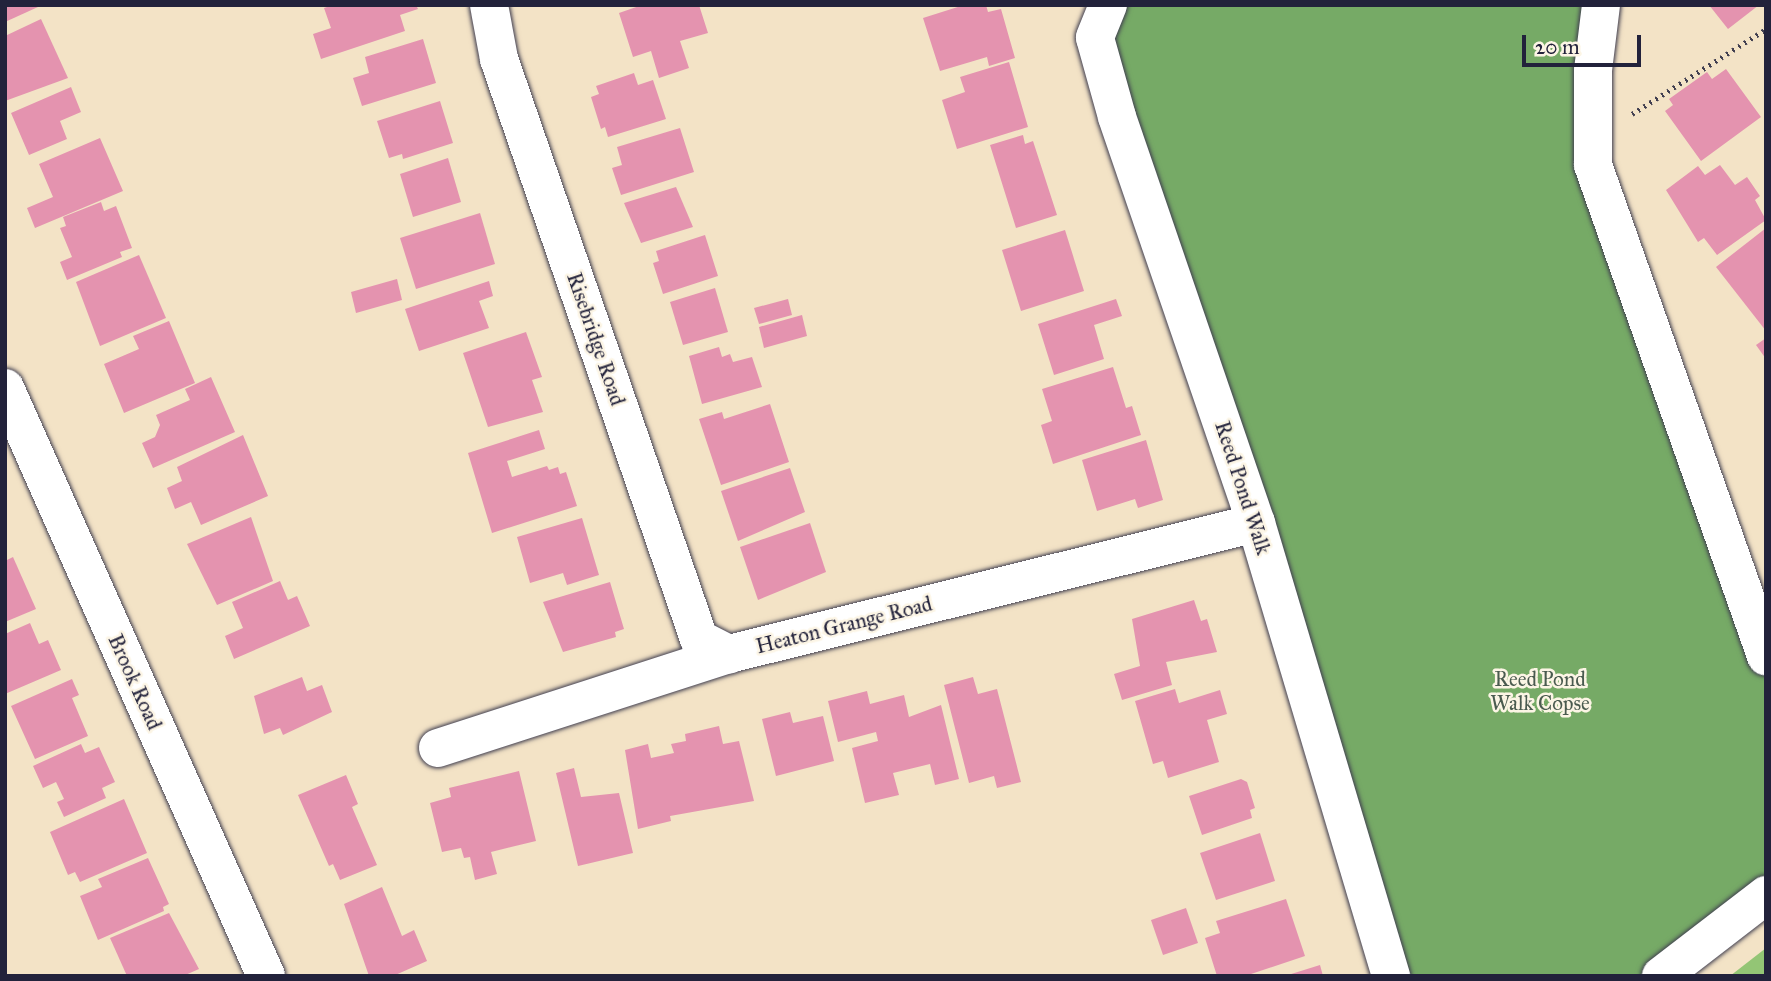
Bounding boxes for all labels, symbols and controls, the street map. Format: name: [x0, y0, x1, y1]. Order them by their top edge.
scale bar: [1526, 21, 1645, 65]
text: 20 m: [1535, 34, 1580, 60]
street label: Risebridge Road: [561, 269, 631, 409]
street label: Reed Pond Walk: [1210, 418, 1276, 558]
street label: Heaton Grange Road: [753, 591, 935, 659]
street label: Brook Road: [103, 630, 167, 734]
park label: Reed Pond Walk Copse: [1490, 666, 1590, 716]

